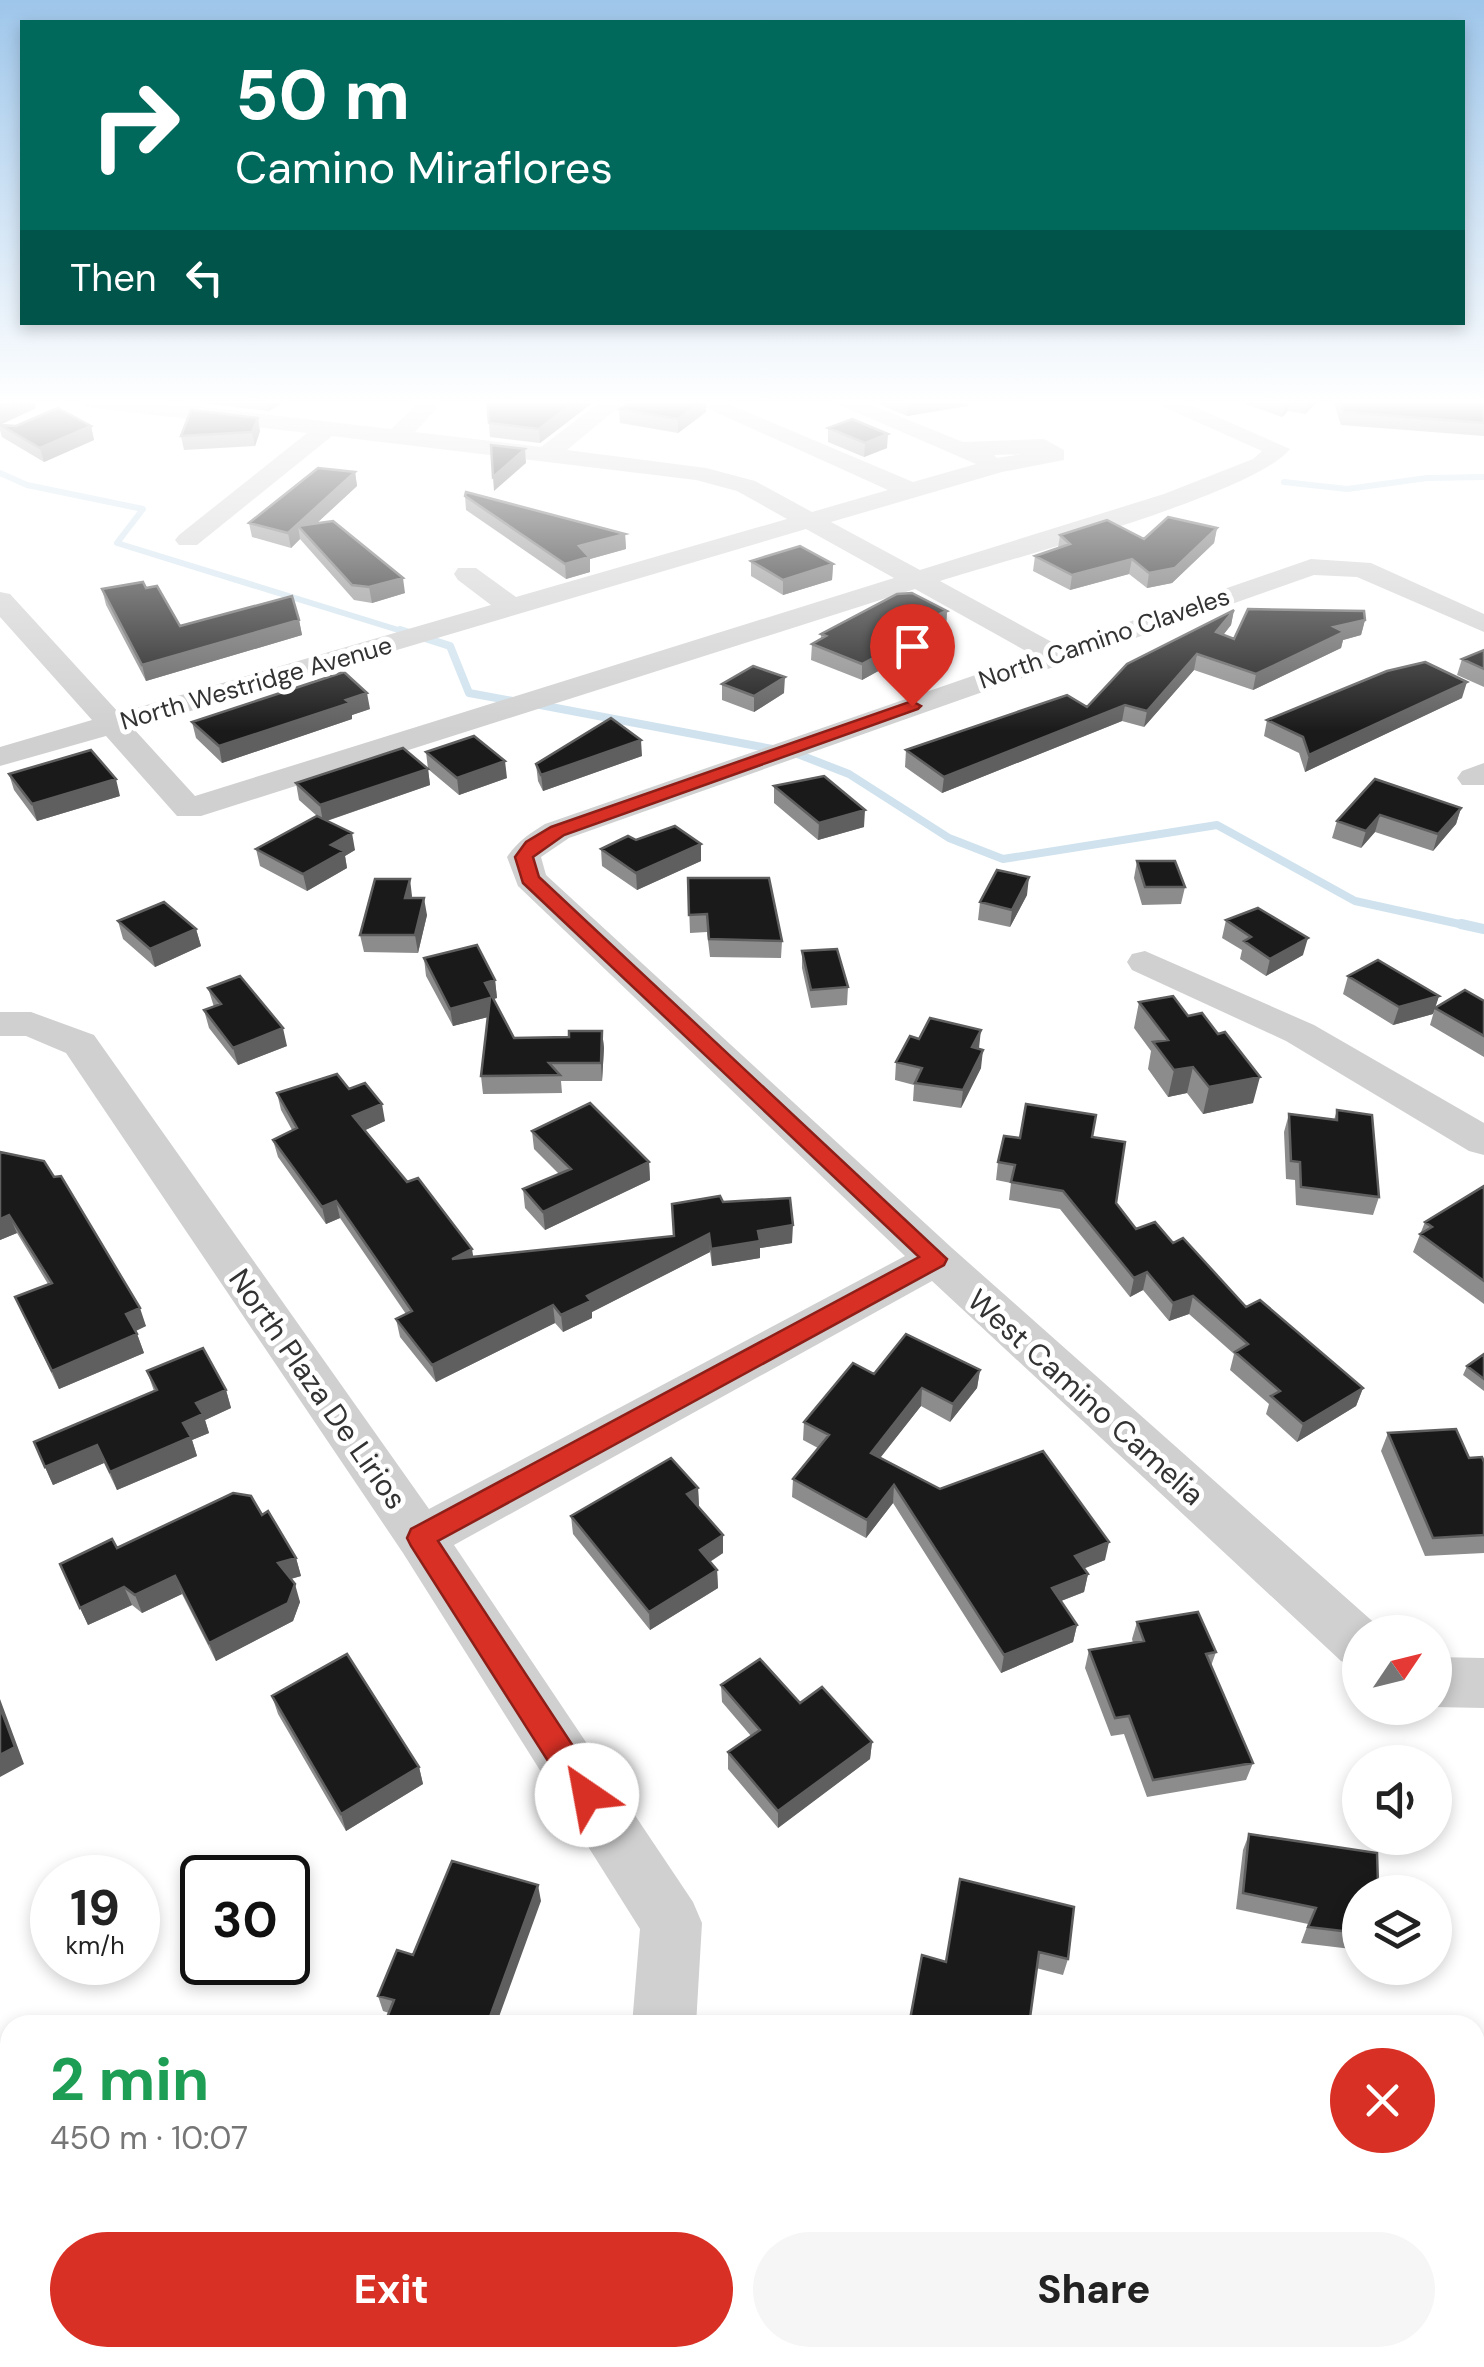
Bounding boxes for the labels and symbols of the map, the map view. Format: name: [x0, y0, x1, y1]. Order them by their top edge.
street label: North Camino Claveles: [974, 580, 1234, 696]
pin: [870, 604, 955, 707]
street label: North Westridge Avenue: [116, 628, 396, 738]
street label: North Plaza De Lirios: [220, 1261, 416, 1517]
street label: West Camino Camelia: [960, 1280, 1212, 1514]
north arrow: [1342, 1615, 1452, 1725]
position arrow: [535, 1743, 639, 1847]
speed limit sign: 30: [180, 1855, 310, 1985]

